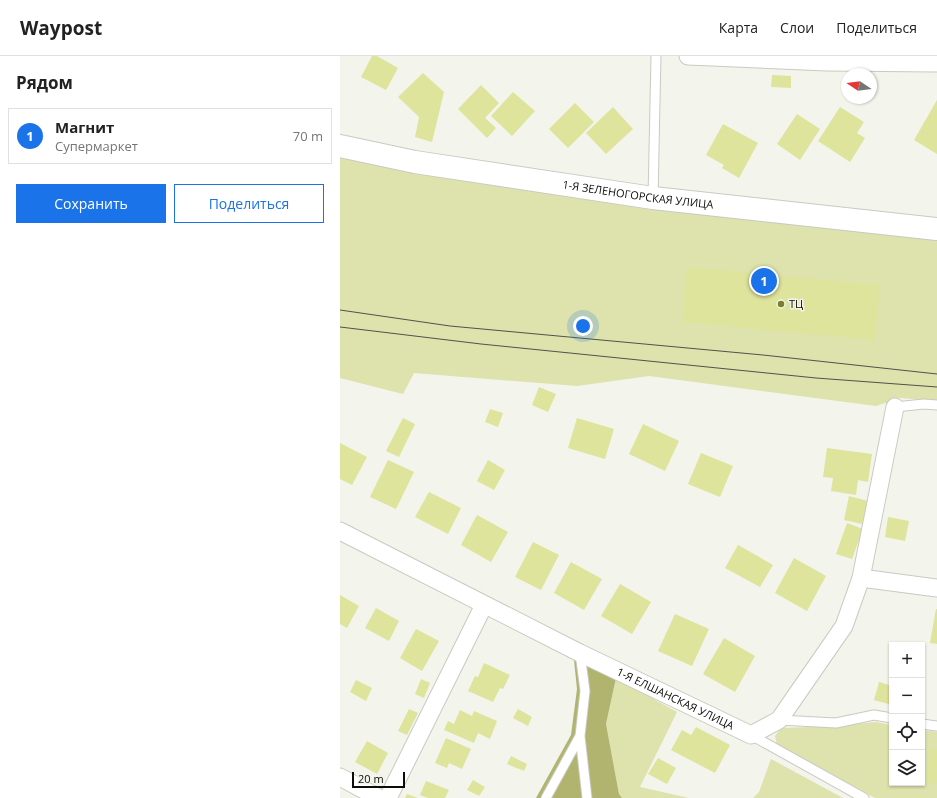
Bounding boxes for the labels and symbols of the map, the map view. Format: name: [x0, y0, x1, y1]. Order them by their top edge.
north arrow: [841, 68, 877, 104]
street label: 1-Я ЗЕЛЕНОГОРСКАЯ УЛИЦА: [562, 176, 714, 212]
pin: 1: [751, 266, 777, 296]
place label: ТЦ: [789, 296, 803, 311]
marker: ТЦ: [776, 299, 786, 309]
your location: [573, 316, 593, 336]
street label: 1-Я ЕЛШАНСКАЯ УЛИЦА: [614, 664, 737, 733]
scale bar: [352, 770, 405, 789]

